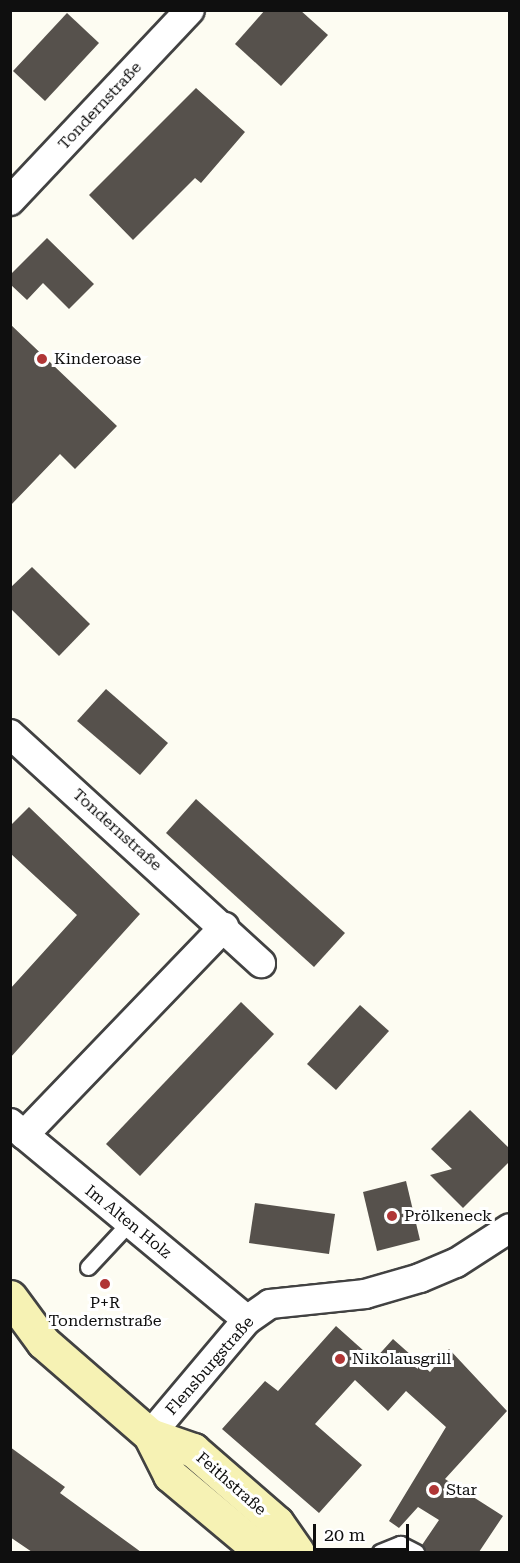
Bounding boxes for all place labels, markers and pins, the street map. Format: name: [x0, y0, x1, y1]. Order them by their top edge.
place label: Kinderoase: [54, 349, 141, 369]
marker: Kinderoase: [35, 352, 49, 366]
place label: Prölkeneck: [404, 1206, 492, 1226]
marker: Prölkeneck: [385, 1209, 399, 1223]
marker: P+R Tondernstraße: [98, 1277, 112, 1291]
place label: P+R Tondernstraße: [48, 1293, 162, 1331]
place label: Nikolausgrill: [352, 1349, 451, 1369]
marker: Nikolausgrill: [333, 1352, 347, 1366]
place label: Star: [446, 1480, 477, 1500]
marker: Star: [427, 1483, 441, 1497]

